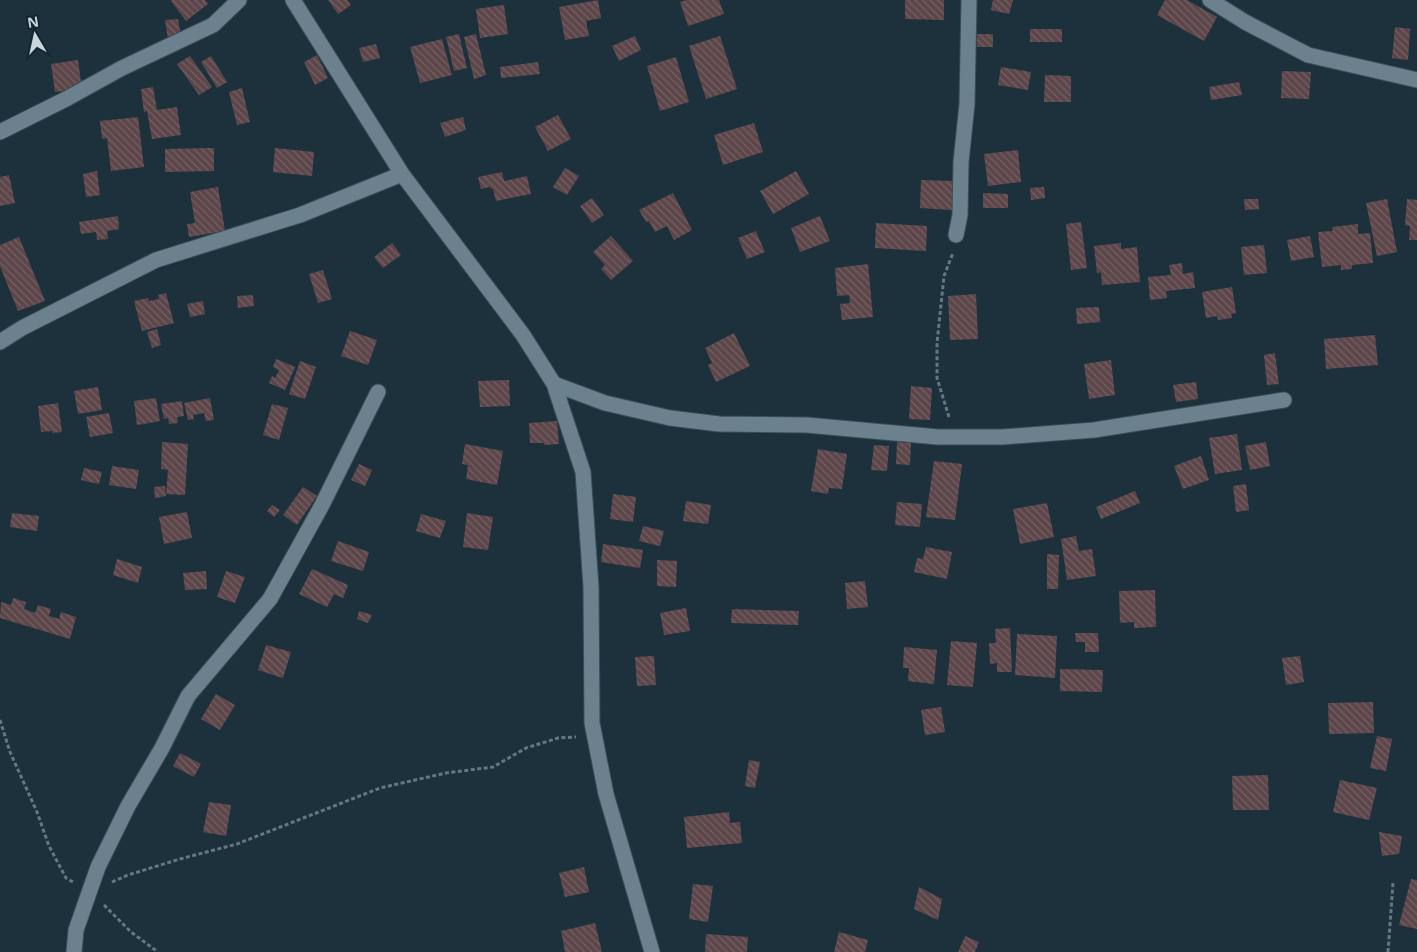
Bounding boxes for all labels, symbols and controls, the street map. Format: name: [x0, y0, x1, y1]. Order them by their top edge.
north arrow: [10, 10, 60, 60]
text: N: [26, 11, 40, 32]

